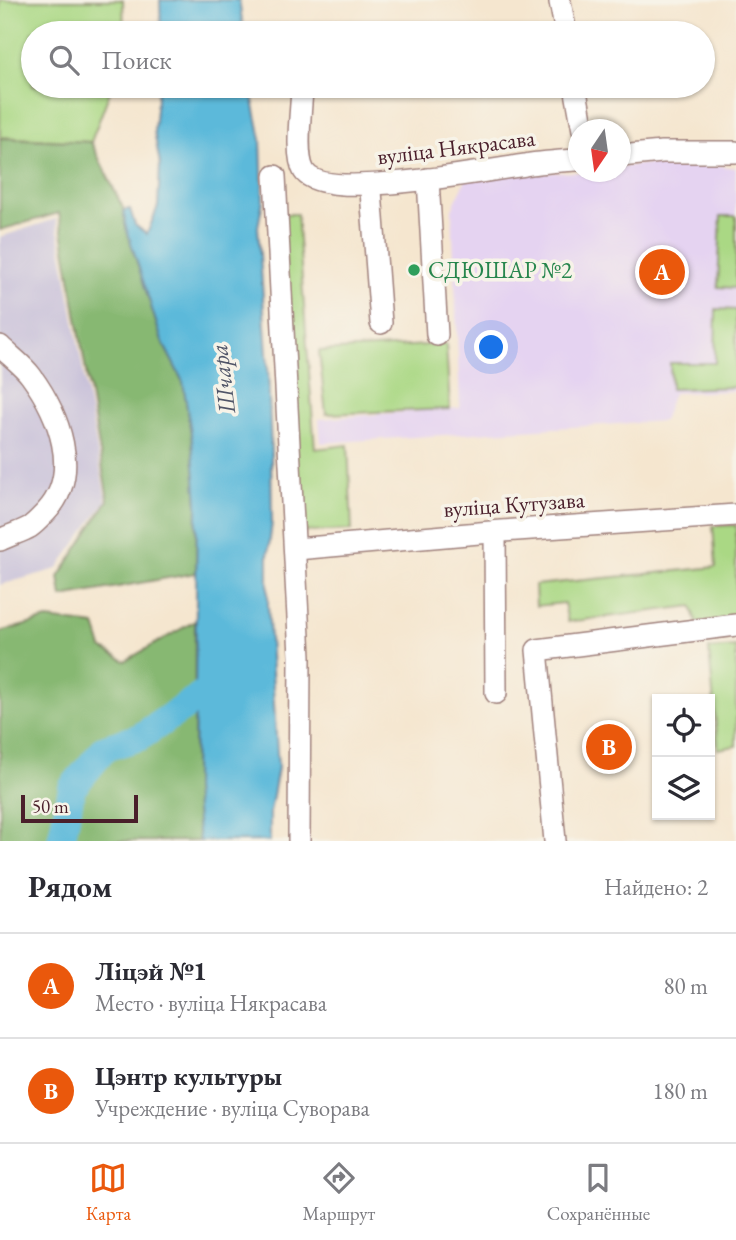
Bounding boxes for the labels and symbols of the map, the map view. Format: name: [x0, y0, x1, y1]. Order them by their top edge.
north arrow: [568, 119, 631, 182]
street label: вуліца Някрасава: [375, 122, 537, 172]
pin: A: [639, 246, 685, 298]
place label: СДЮШАР №2: [428, 255, 572, 285]
marker: СДЮШАР №2: [406, 262, 422, 278]
your location: [474, 330, 508, 364]
water label: Шчара: [203, 342, 242, 417]
street label: вуліца Кутузава: [442, 484, 586, 524]
pin: B: [586, 721, 632, 773]
scale bar: [21, 792, 138, 824]

